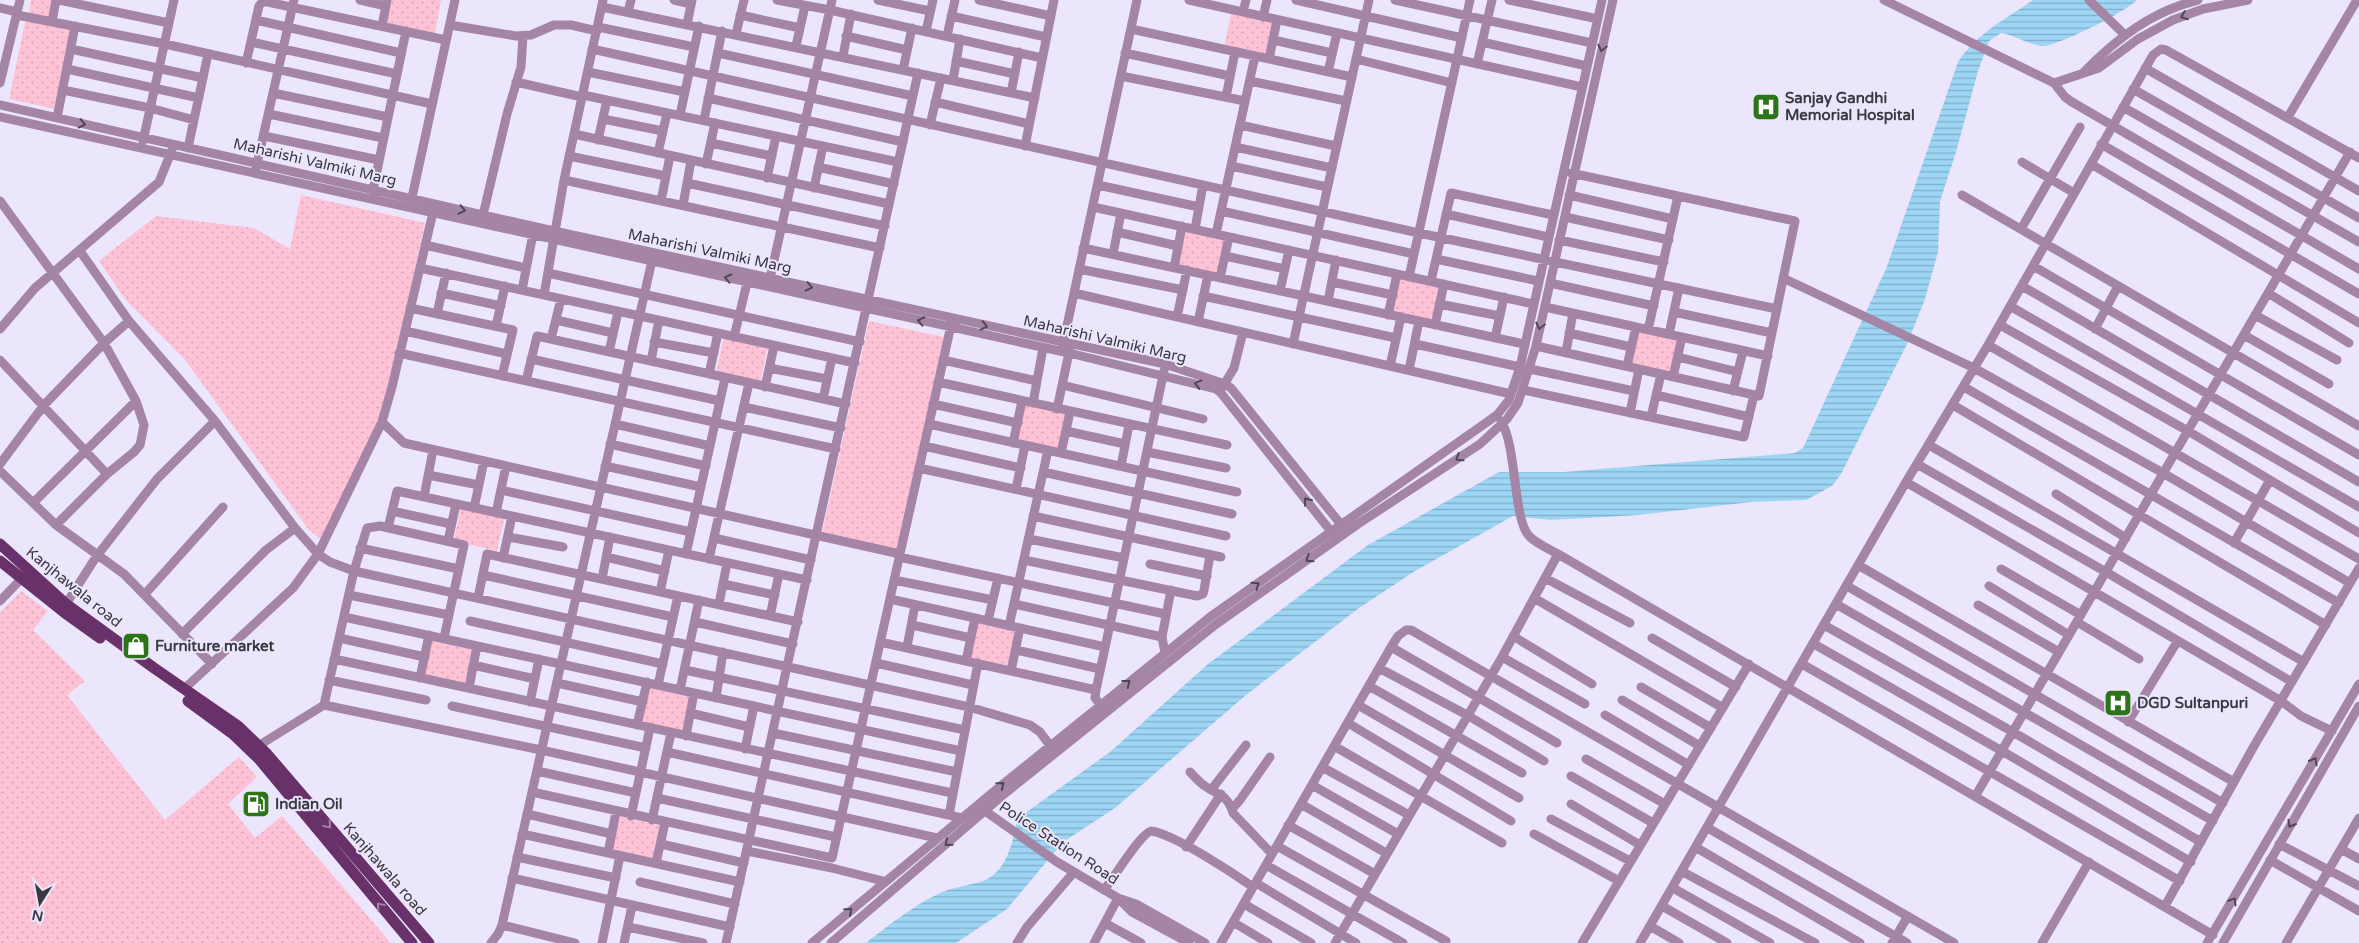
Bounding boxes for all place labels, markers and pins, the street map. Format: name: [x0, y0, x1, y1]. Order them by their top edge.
place label: Sanjay Gandhi Memorial Hospital: [1785, 89, 1915, 125]
hospital icon: Sanjay Gandhi Memorial Hospital: [1751, 92, 1781, 122]
shop icon: Furniture market: [121, 631, 151, 661]
place label: Furniture market: [155, 637, 275, 655]
hospital icon: DGD Sultanpuri: [2103, 688, 2133, 718]
place label: DGD Sultanpuri: [2137, 694, 2248, 713]
fuel station icon: Indian Oil: [241, 789, 271, 819]
place label: Indian Oil: [275, 795, 342, 813]

